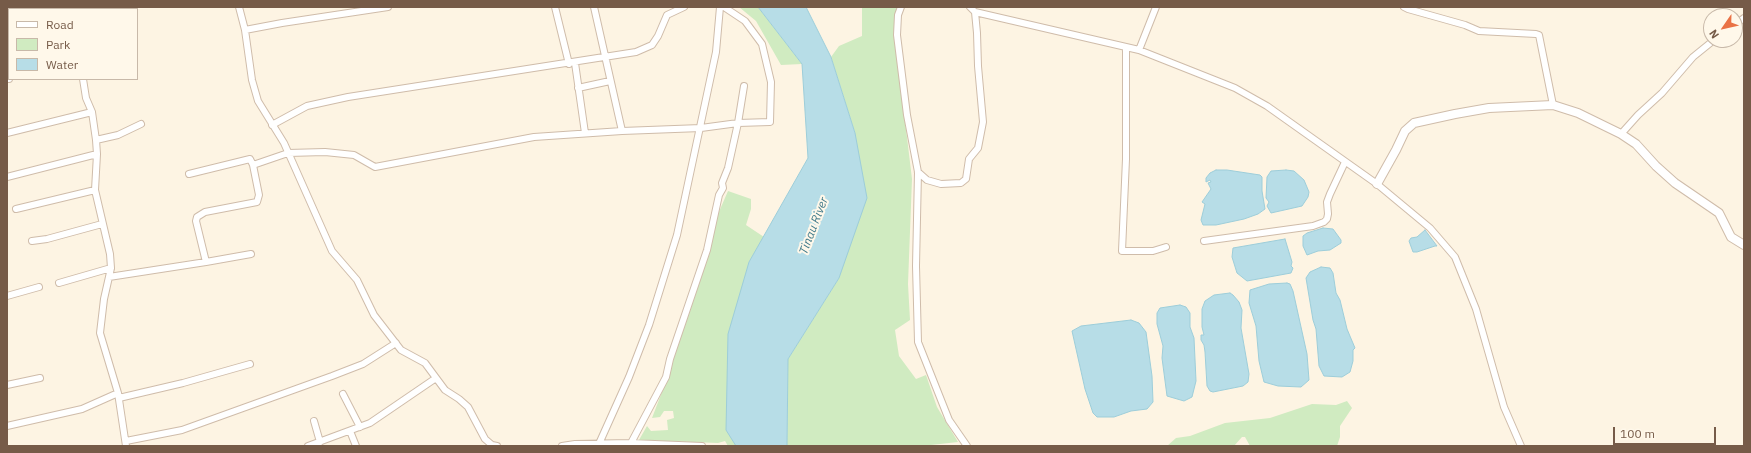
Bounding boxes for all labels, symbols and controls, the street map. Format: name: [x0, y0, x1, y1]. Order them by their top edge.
legend: [8, 8, 138, 80]
north arrow: [1703, 8, 1743, 48]
text: Road: [46, 17, 74, 32]
text: N: [1706, 27, 1722, 41]
text: Park: [46, 37, 70, 52]
text: Water: [46, 57, 78, 72]
water label: Tinau River: [797, 195, 831, 257]
scale bar: [1615, 419, 1718, 445]
text: 100 m: [1620, 426, 1655, 441]

